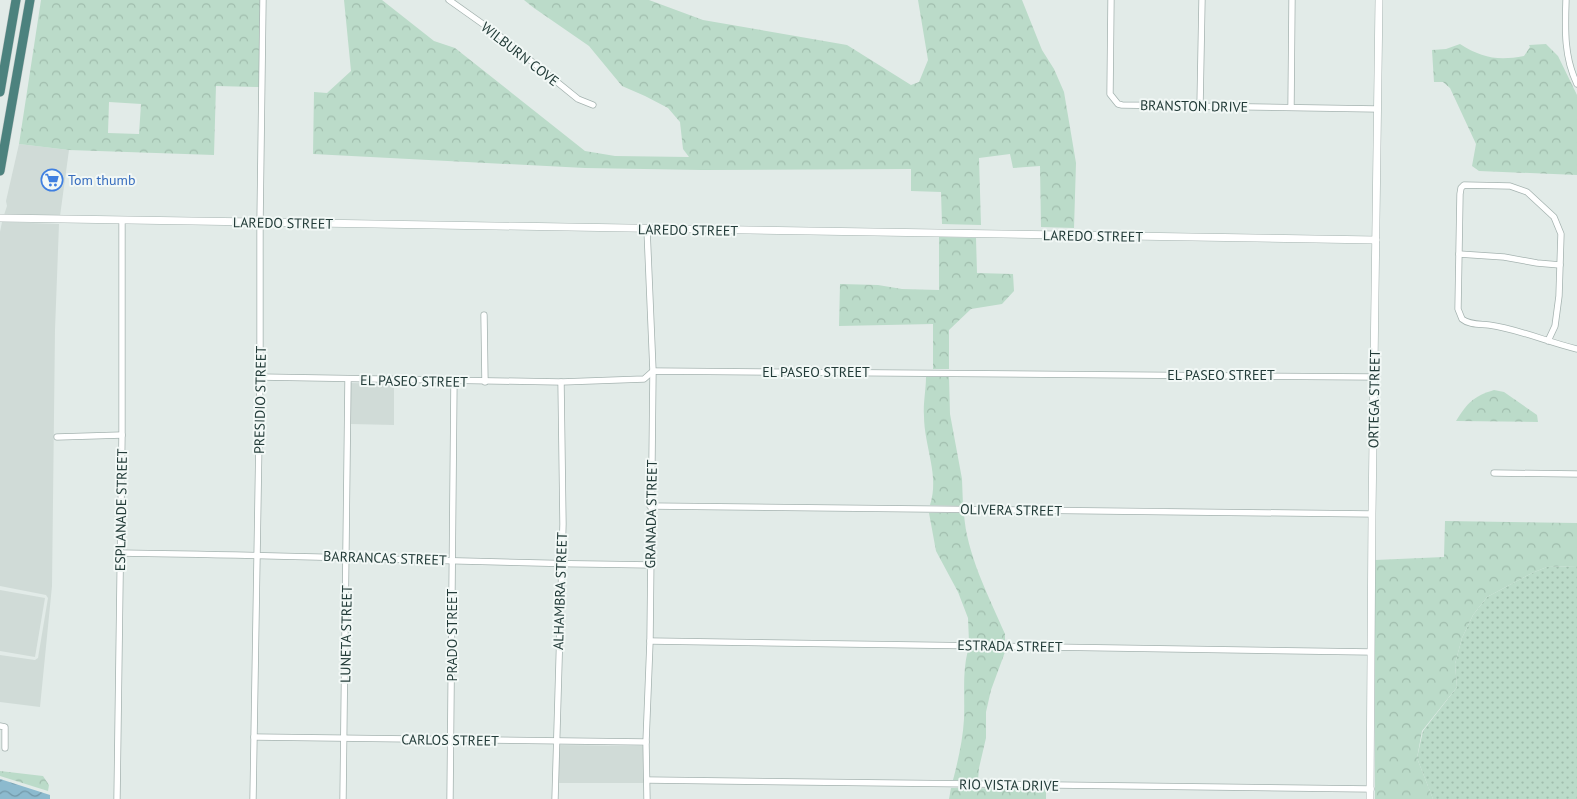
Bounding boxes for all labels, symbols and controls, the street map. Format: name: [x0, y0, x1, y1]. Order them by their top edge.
street label: WILBURN COVE: [477, 18, 563, 90]
street label: BRANSTON DRIVE: [1140, 96, 1248, 116]
supermarket icon: Tom thumb: [40, 168, 64, 192]
place label: Tom thumb: [68, 171, 135, 189]
street label: LAREDO STREET: [233, 213, 333, 233]
street label: LAREDO STREET: [638, 220, 738, 240]
street label: LAREDO STREET: [1043, 226, 1143, 246]
street label: PRESIDIO STREET: [250, 346, 270, 454]
street label: ORTEGA STREET: [1364, 349, 1384, 448]
street label: EL PASEO STREET: [762, 363, 870, 381]
street label: EL PASEO STREET: [1167, 366, 1275, 384]
street label: EL PASEO STREET: [360, 371, 468, 391]
street label: ESPLANADE STREET: [111, 448, 131, 571]
street label: GRANADA STREET: [641, 459, 661, 569]
street label: OLIVERA STREET: [960, 500, 1062, 520]
street label: ALHAMBRA STREET: [549, 532, 571, 650]
street label: BARRANCAS STREET: [323, 547, 447, 569]
street label: LUNETA STREET: [336, 585, 356, 683]
street label: PRADO STREET: [443, 588, 461, 681]
street label: ESTRADA STREET: [957, 636, 1063, 656]
street label: CARLOS STREET: [401, 730, 499, 750]
street label: RIO VISTA DRIVE: [959, 775, 1059, 795]

